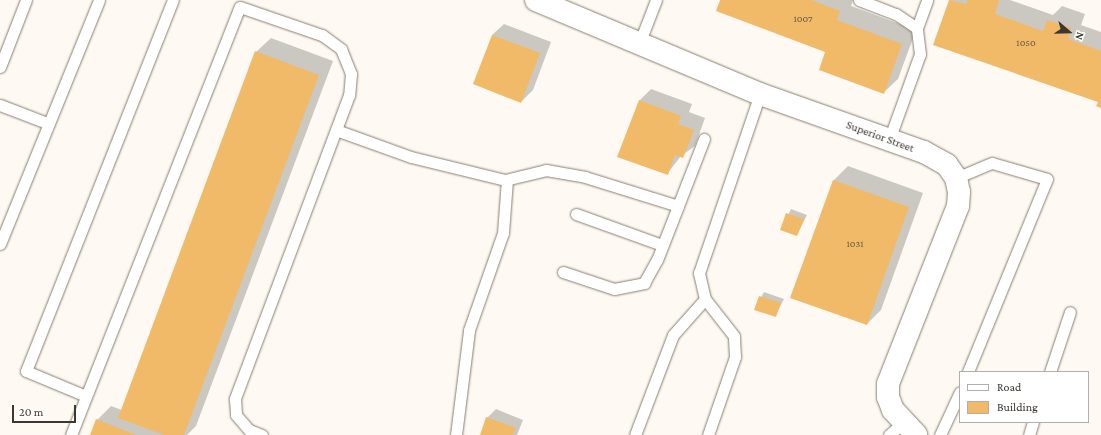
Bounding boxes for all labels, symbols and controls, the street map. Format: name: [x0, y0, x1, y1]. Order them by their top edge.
north arrow: [1049, 12, 1089, 52]
house number: 1007: [794, 13, 812, 25]
text: N: [1073, 31, 1087, 42]
house number: 1050: [1016, 37, 1036, 49]
street label: Superior Street: [844, 118, 916, 156]
house number: 1031: [847, 238, 863, 250]
legend: [959, 371, 1089, 423]
text: Road: [997, 380, 1021, 394]
scale bar: [14, 397, 78, 423]
text: Building: [997, 400, 1038, 414]
text: 20 m: [19, 405, 43, 419]

